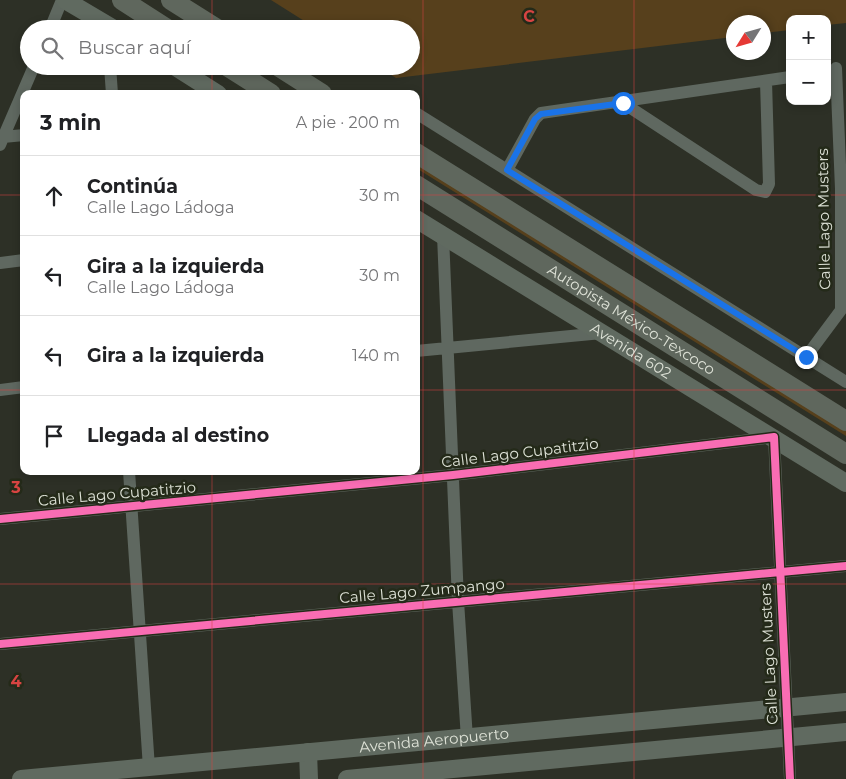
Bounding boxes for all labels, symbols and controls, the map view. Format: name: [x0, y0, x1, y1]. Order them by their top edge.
text: C: [523, 7, 535, 26]
north arrow: [726, 15, 771, 60]
map controls: [786, 15, 831, 105]
button: +: [786, 15, 831, 60]
search box: [20, 20, 420, 75]
icon: search: [38, 34, 66, 62]
text: Buscar aquí: [78, 36, 191, 59]
button: −: [786, 60, 831, 105]
route start: [612, 92, 635, 115]
text: 3 min: [40, 110, 101, 135]
text: A pie · 200 m: [296, 113, 400, 132]
street label: Calle Lago Musters: [813, 148, 834, 290]
text: Continúa: [87, 175, 178, 198]
icon: ahead: [40, 182, 68, 210]
text: 30 m: [359, 186, 400, 205]
text: Calle Lago Ládoga: [87, 198, 234, 217]
text: Gira a la izquierda: [87, 255, 265, 278]
street label: Autopista México-Texcoco: [544, 260, 719, 379]
icon: left: [40, 262, 68, 290]
text: 30 m: [359, 266, 400, 285]
text: Calle Lago Ládoga: [87, 278, 234, 297]
street label: Avenida 602: [587, 318, 675, 383]
icon: left: [40, 342, 68, 370]
text: Gira a la izquierda: [87, 344, 265, 367]
text: 140 m: [352, 346, 400, 365]
route end: [795, 346, 818, 369]
icon: arrive: [40, 422, 68, 450]
text: Llegada al destino: [87, 424, 269, 447]
street label: Calle Lago Cupatitzio: [440, 433, 600, 472]
street label: Calle Lago Cupatitzio: [37, 477, 197, 510]
text: 3: [10, 478, 21, 497]
street label: Calle Lago Zumpango: [338, 574, 506, 607]
street label: Calle Lago Musters: [755, 583, 782, 725]
text: 4: [10, 672, 22, 691]
street label: Avenida Aeropuerto: [358, 723, 510, 756]

